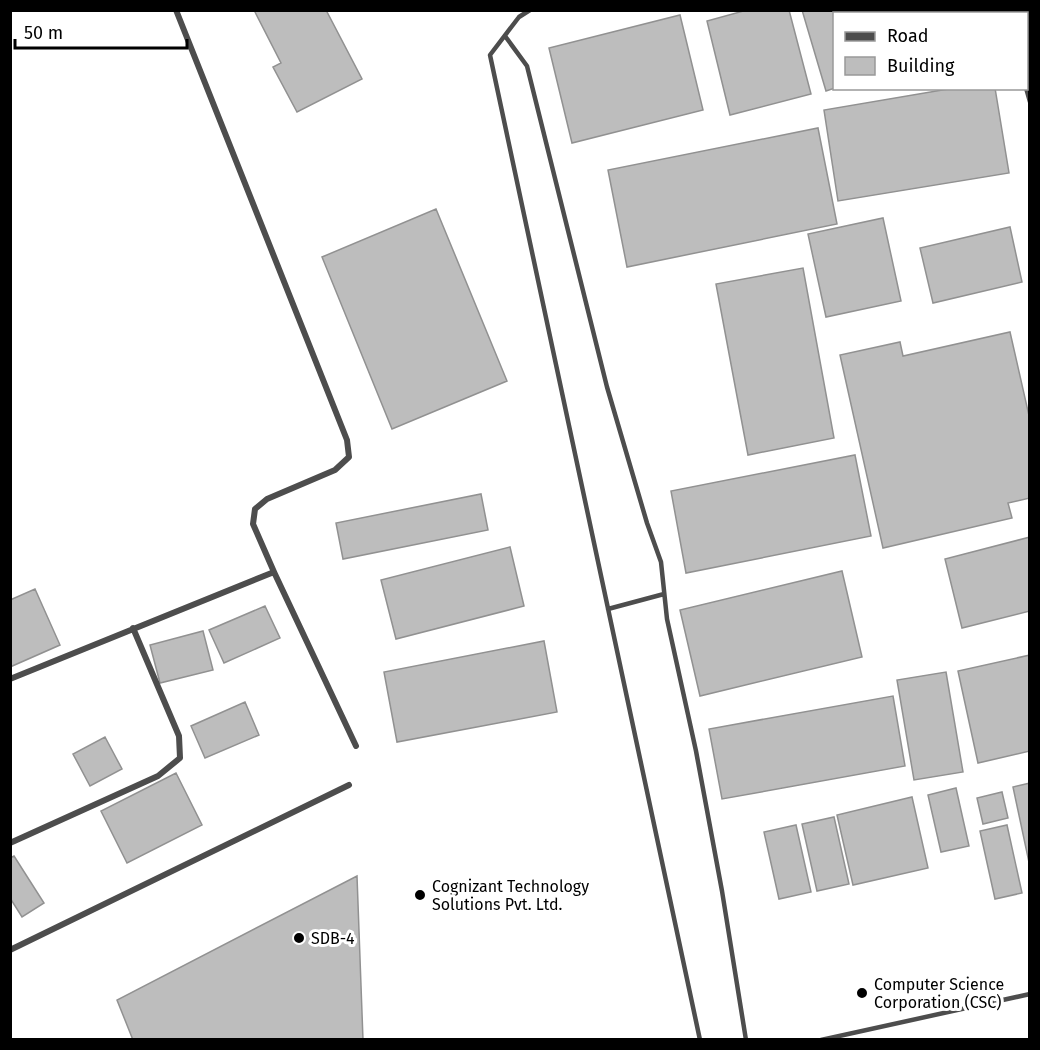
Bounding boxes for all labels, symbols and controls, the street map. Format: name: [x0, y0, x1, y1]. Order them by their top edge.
scale bar: [15, 12, 188, 50]
legend: [833, 12, 1028, 90]
text: 50 m: [24, 22, 63, 44]
text: Road: [887, 25, 929, 47]
text: Building: [887, 55, 955, 77]
place label: Cognizant Technology Solutions Pvt. Ltd.: [432, 877, 589, 914]
marker: Cognizant Technology Solutions Pvt. Ltd.: [413, 888, 427, 902]
place label: SDB-4: [311, 929, 355, 948]
marker: SDB-4: [292, 931, 306, 945]
place label: Computer Science Corporation (CSC): [874, 975, 1004, 1012]
marker: Computer Science Corporation (CSC): [855, 986, 869, 1000]

